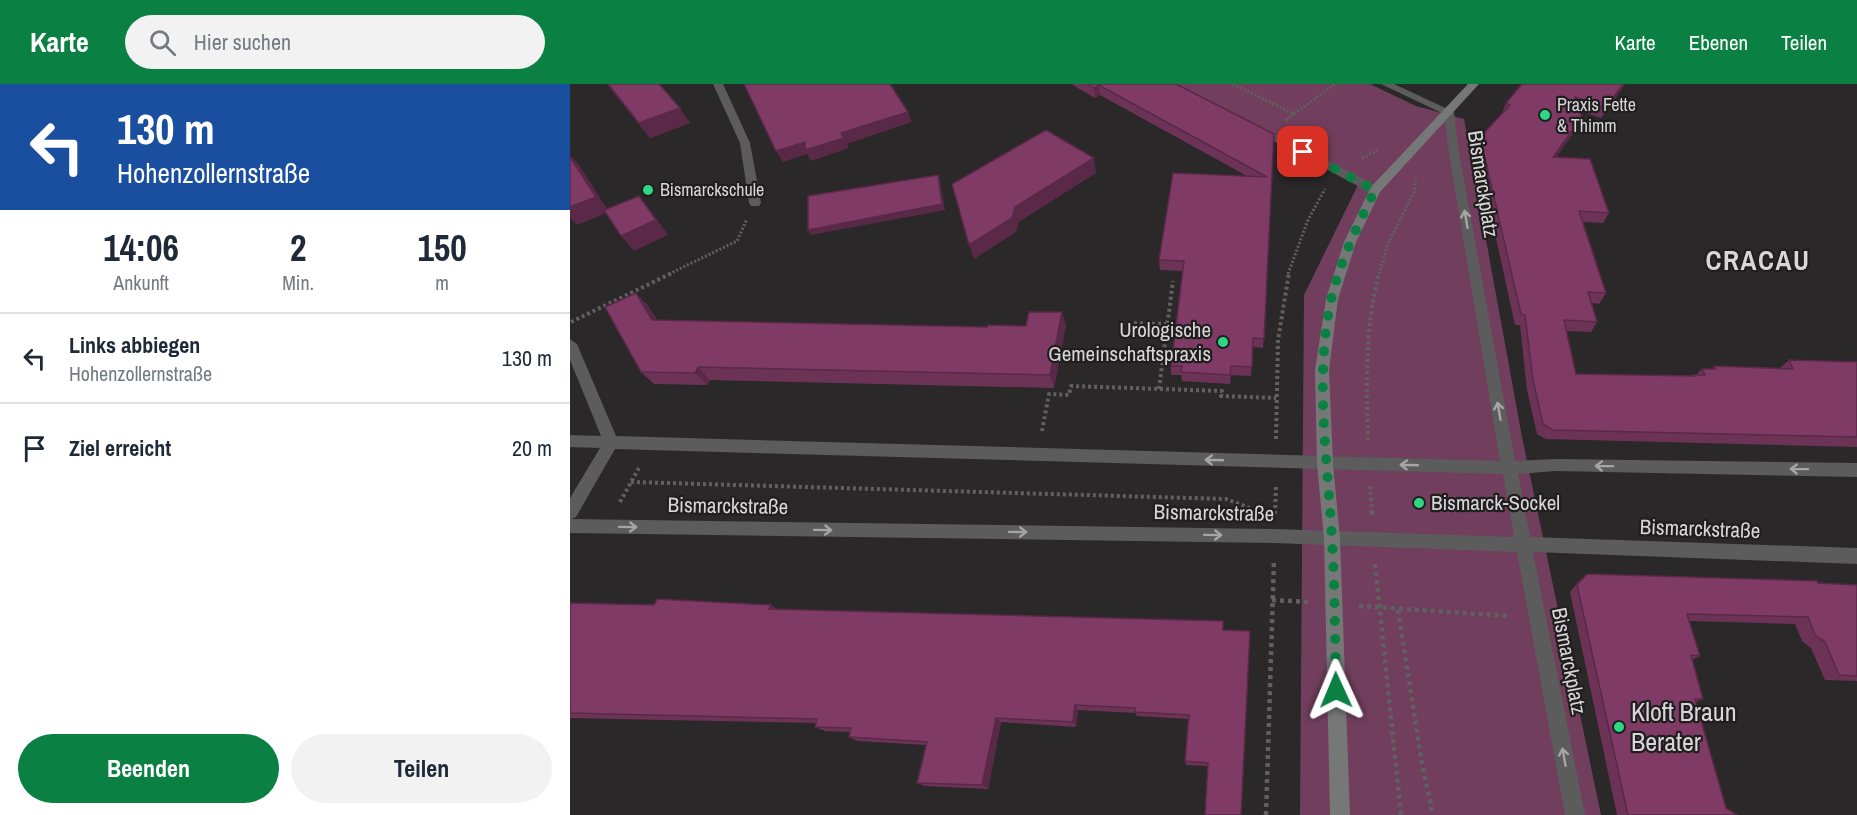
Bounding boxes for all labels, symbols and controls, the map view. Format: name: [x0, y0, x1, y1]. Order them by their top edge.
search box: [125, 15, 545, 69]
text: Karte: [30, 23, 89, 61]
icon: search: [146, 26, 179, 59]
text: Hier suchen: [194, 27, 291, 57]
text: Karte: [1615, 28, 1656, 57]
text: Ebenen: [1689, 28, 1748, 57]
text: Teilen: [1781, 28, 1827, 57]
place label: Praxis Fette & Thimm: [1557, 92, 1636, 138]
text: 130 m: [117, 101, 215, 157]
icon: left: [18, 108, 96, 186]
marker: Praxis Fette & Thimm: [1538, 108, 1552, 122]
pin: [1277, 126, 1328, 177]
street label: Bismarckplatz: [1461, 128, 1506, 240]
icon: arrive: [1286, 135, 1319, 168]
text: Hohenzollernstraße: [117, 155, 310, 191]
place label: Bismarckschule: [660, 177, 764, 202]
marker: Bismarckschule: [641, 183, 655, 197]
one-way arrow: [1460, 209, 1471, 229]
text: 14:06: [103, 224, 179, 272]
text: 2: [290, 224, 306, 272]
text: 150: [417, 224, 467, 272]
district label: CRACAU: [1706, 242, 1810, 278]
text: Ankunft: [113, 269, 169, 296]
text: Min.: [282, 269, 314, 296]
text: m: [435, 269, 449, 296]
place label: Urologische Gemeinschaftspraxis: [1048, 315, 1211, 368]
text: Links abbiegen: [69, 330, 200, 360]
marker: Urologische Gemeinschaftspraxis: [1216, 335, 1230, 349]
icon: left: [18, 342, 51, 375]
text: 130 m: [502, 343, 552, 373]
text: Hohenzollernstraße: [69, 360, 212, 387]
one-way arrow: [1493, 401, 1504, 421]
icon: arrive: [18, 432, 51, 465]
text: Ziel erreicht: [69, 433, 171, 463]
text: 20 m: [512, 433, 552, 463]
one-way arrow: [1204, 454, 1224, 466]
one-way arrow: [1399, 460, 1419, 471]
one-way arrow: [1594, 460, 1614, 472]
one-way arrow: [1789, 464, 1809, 475]
place label: Bismarck-Sockel: [1431, 488, 1560, 517]
street label: Bismarckstraße: [667, 490, 789, 521]
marker: Bismarck-Sockel: [1412, 496, 1426, 510]
street label: Bismarckstraße: [1153, 497, 1275, 528]
street label: Bismarckstraße: [1639, 512, 1761, 545]
one-way arrow: [618, 521, 638, 532]
one-way arrow: [813, 524, 833, 535]
one-way arrow: [1008, 527, 1028, 538]
one-way arrow: [1203, 529, 1223, 541]
street label: Bismarckplatz: [1545, 605, 1594, 717]
position arrow: [1304, 658, 1368, 722]
place label: Kloft Braun Berater: [1631, 694, 1736, 759]
marker: Kloft Braun Berater: [1612, 720, 1626, 734]
button: Beenden: [18, 734, 279, 803]
button: Teilen: [291, 734, 552, 803]
one-way arrow: [1558, 748, 1569, 768]

